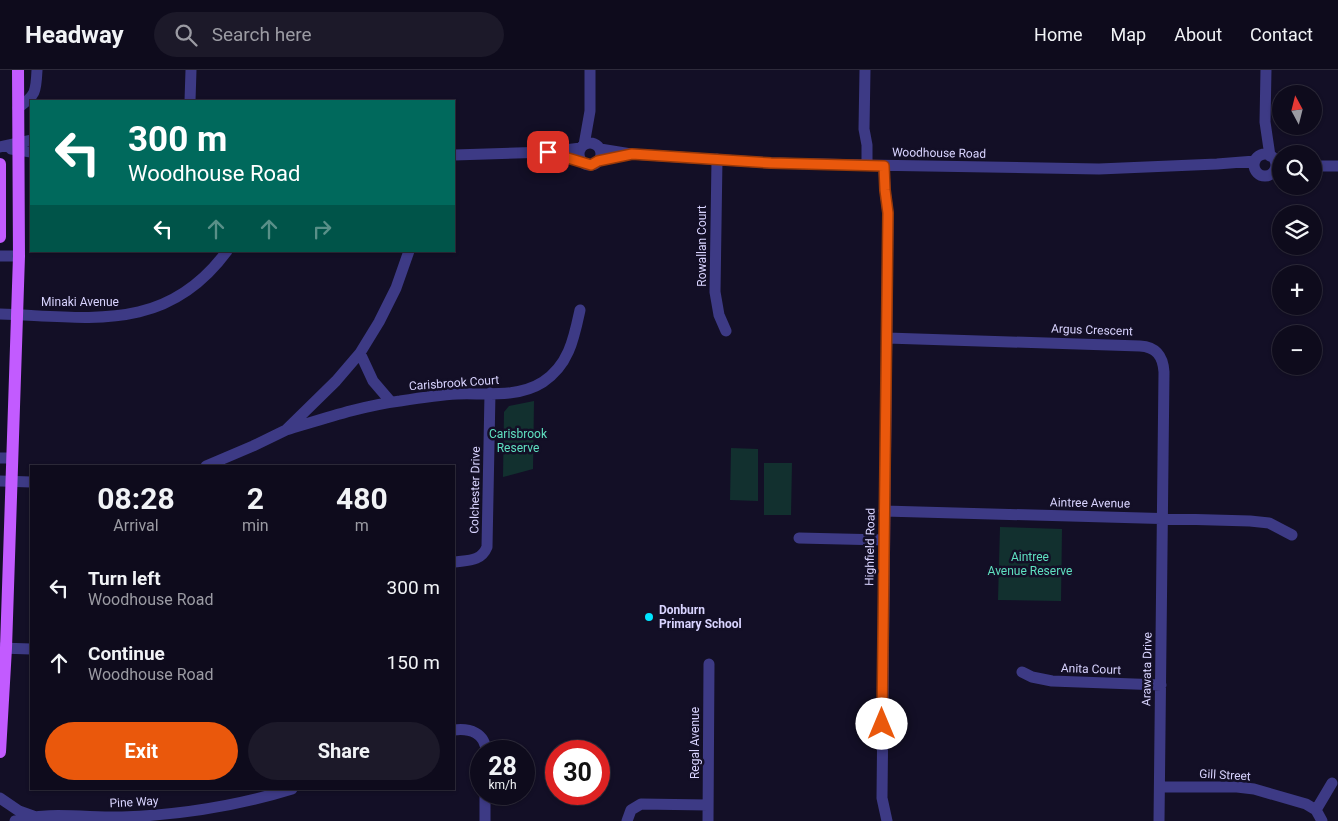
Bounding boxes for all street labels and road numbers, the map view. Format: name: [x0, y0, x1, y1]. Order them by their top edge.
street label: Woodhouse Road: [892, 145, 986, 161]
street label: Rowallan Court: [695, 205, 709, 287]
street label: Minaki Avenue: [41, 295, 119, 309]
street label: Argus Crescent: [1051, 322, 1133, 338]
street label: Carisbrook Court: [408, 373, 500, 393]
street label: Colchester Drive: [467, 446, 483, 534]
street label: Aintree Avenue: [1050, 495, 1130, 511]
street label: Highfield Road: [862, 508, 878, 586]
street label: Arawata Drive: [1139, 632, 1155, 706]
street label: Anita Court: [1061, 661, 1121, 677]
street label: Regal Avenue: [688, 707, 702, 779]
street label: Gill Street: [1199, 767, 1251, 783]
street label: Pine Way: [109, 794, 159, 810]

